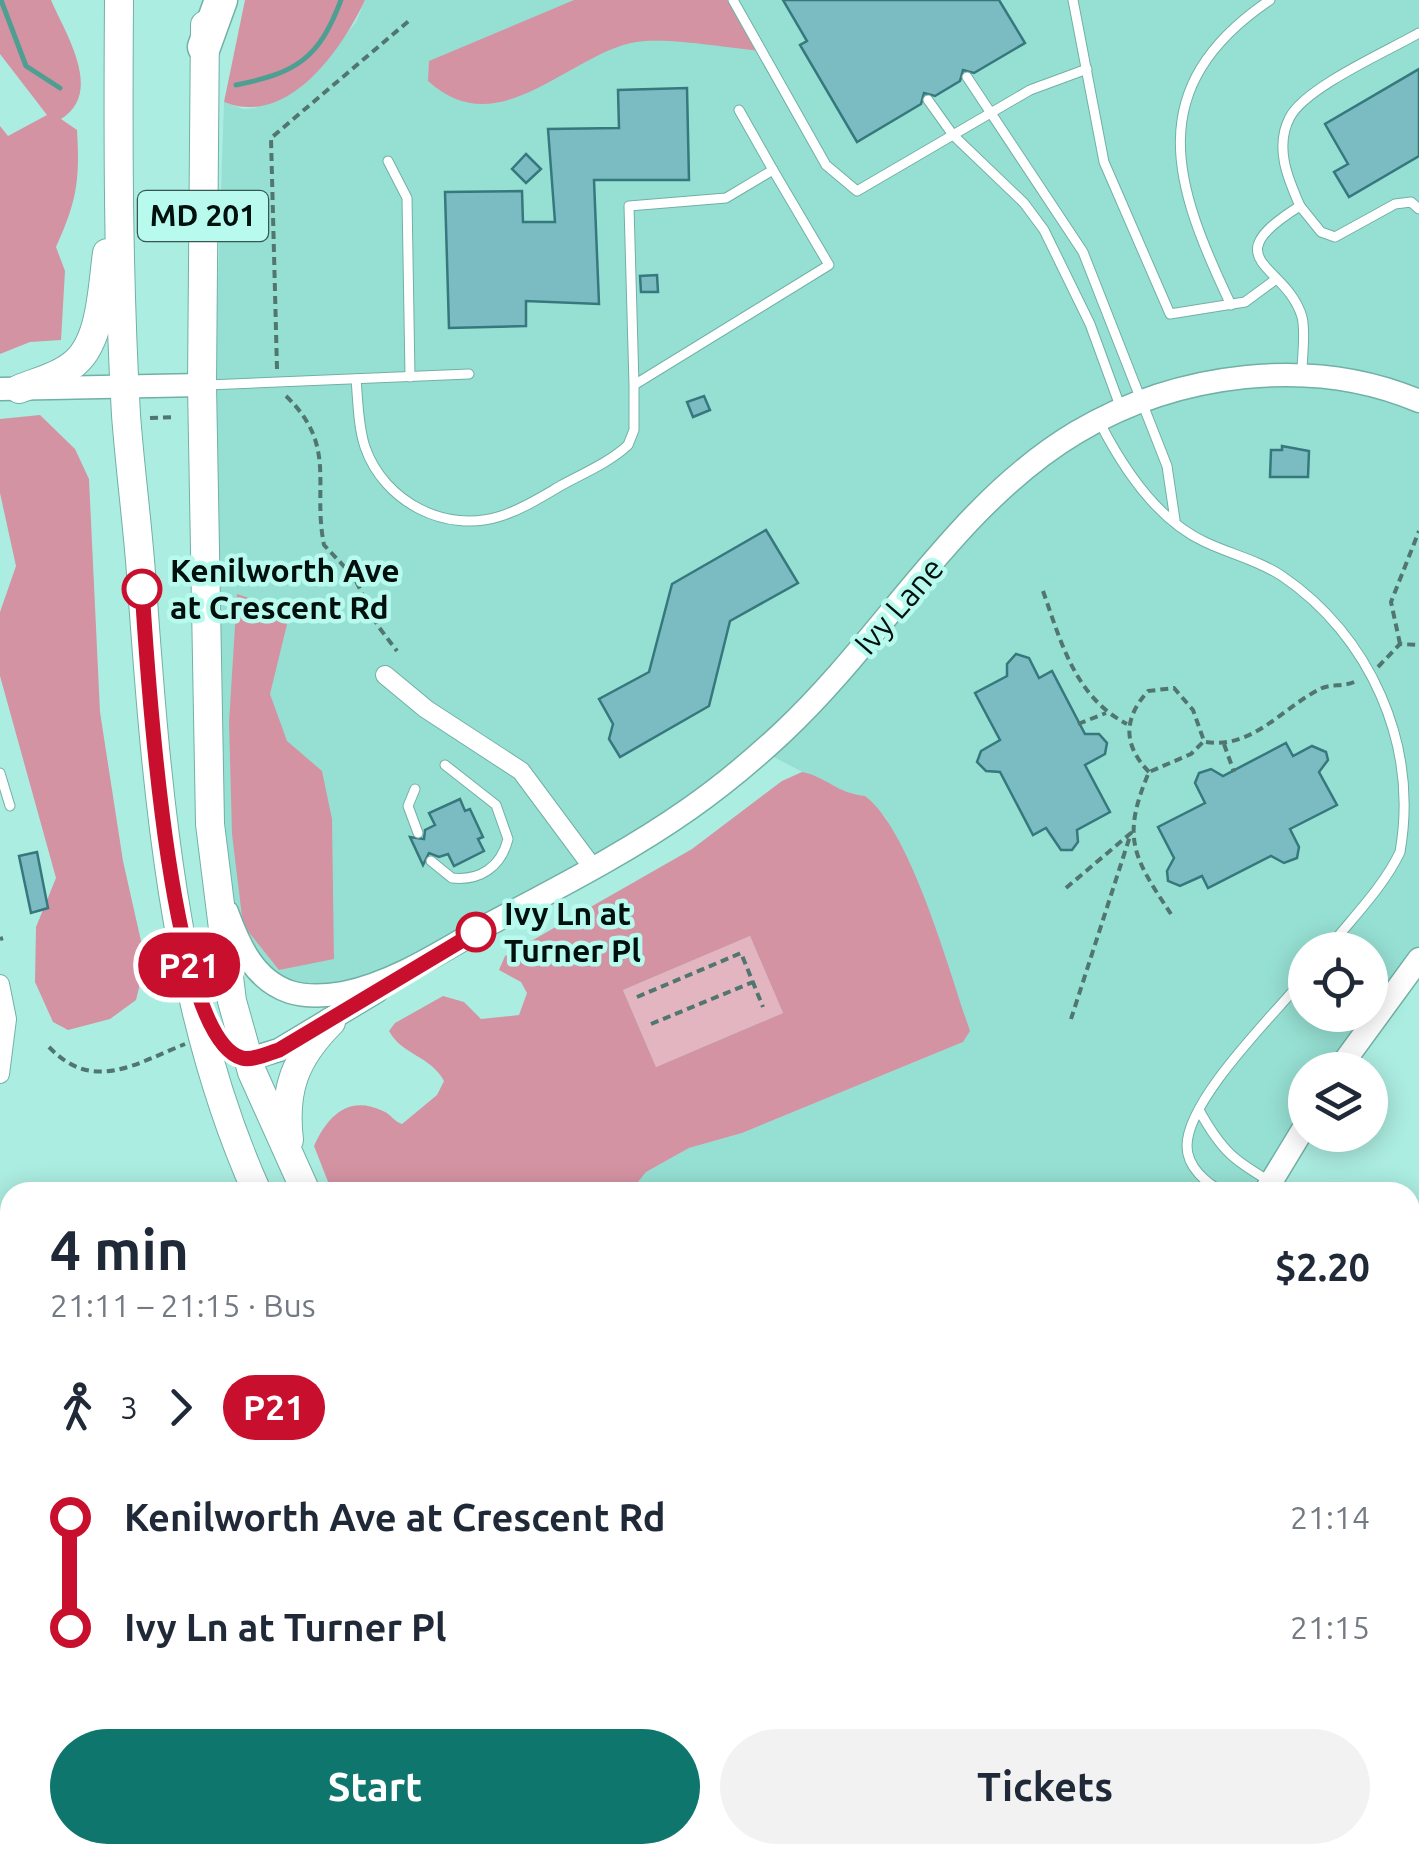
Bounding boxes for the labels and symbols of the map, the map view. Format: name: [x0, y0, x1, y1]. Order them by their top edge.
road number: MD 201: [138, 191, 268, 241]
street label: Ivy Lane: [847, 550, 950, 661]
place label: Kenilworth Ave at Crescent Rd: [170, 552, 400, 625]
marker: Kenilworth Ave at Crescent Rd: [123, 570, 161, 608]
place label: Ivy Ln at Turner Pl: [504, 895, 641, 968]
marker: Ivy Ln at Turner Pl: [457, 913, 495, 951]
line badge: P21: [132, 932, 246, 998]

